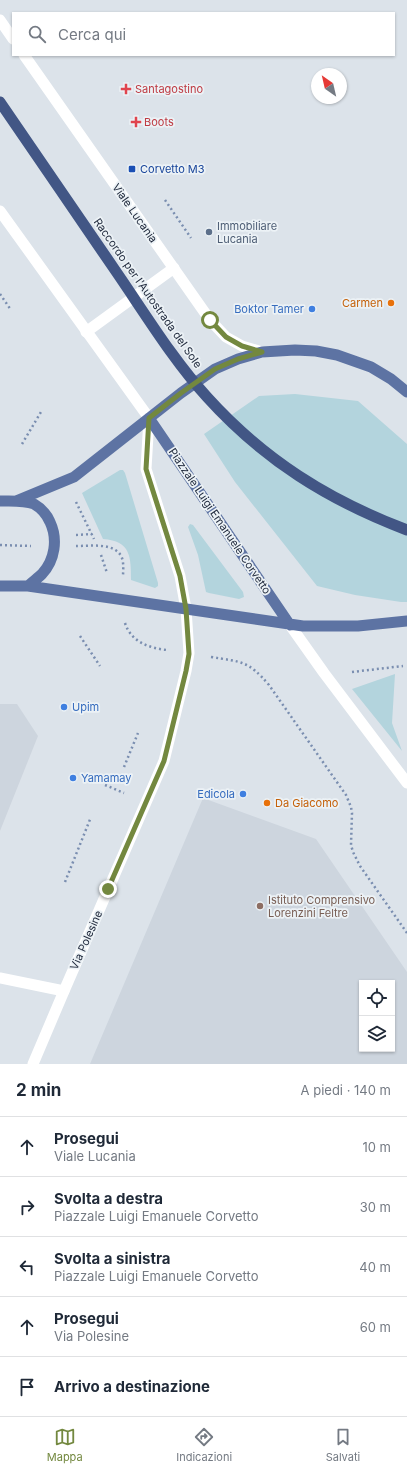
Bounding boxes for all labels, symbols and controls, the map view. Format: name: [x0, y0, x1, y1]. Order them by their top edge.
search box: [12, 12, 395, 56]
icon: search: [26, 23, 48, 45]
text: Cerca qui: [58, 25, 126, 44]
north arrow: [311, 68, 347, 104]
place label: Santagostino: [135, 82, 203, 96]
marker: Santagostino: [120, 83, 132, 95]
place label: Boots: [144, 115, 174, 129]
marker: Boots: [131, 117, 141, 127]
place label: Corvetto M3: [140, 162, 205, 176]
marker: Corvetto M3: [127, 164, 137, 174]
street label: Viale Lucania: [109, 181, 161, 245]
street label: Raccordo per l'Autostrada del Sole: [91, 215, 205, 371]
place label: Immobiliare Lucania: [217, 219, 277, 246]
marker: Immobiliare Lucania: [204, 227, 214, 237]
place label: Carmen: [342, 296, 383, 310]
marker: Carmen: [386, 298, 396, 308]
place label: Boktor Tamer: [234, 302, 304, 316]
marker: Boktor Tamer: [307, 304, 317, 314]
route start: [201, 311, 219, 329]
street label: Piazzale Luigi Emanuele Corvetto: [166, 445, 274, 597]
place label: Upim: [72, 700, 99, 714]
marker: Upim: [59, 702, 69, 712]
place label: Yamamay: [81, 771, 132, 785]
marker: Yamamay: [68, 773, 78, 783]
place label: Edicola: [197, 787, 235, 801]
marker: Edicola: [238, 789, 248, 799]
place label: Da Giacomo: [275, 796, 339, 810]
marker: Da Giacomo: [262, 798, 272, 808]
route end: [99, 880, 117, 898]
place label: Istituto Comprensivo Lorenzini Feltre: [268, 893, 376, 920]
marker: Istituto Comprensivo Lorenzini Feltre: [255, 901, 265, 911]
street label: Via Polesine: [67, 908, 105, 972]
map controls: [359, 980, 395, 1052]
button: locate: [359, 980, 395, 1016]
button: layers: [359, 1016, 395, 1052]
text: 2 min: [16, 1080, 61, 1100]
text: A piedi · 140 m: [301, 1082, 391, 1098]
text: Prosegui: [54, 1129, 119, 1148]
icon: ahead: [16, 1136, 38, 1158]
text: 10 m: [362, 1139, 391, 1155]
text: Viale Lucania: [54, 1148, 136, 1164]
text: Svolta a destra: [54, 1189, 163, 1208]
icon: right: [16, 1196, 38, 1218]
text: 30 m: [360, 1199, 391, 1215]
text: Piazzale Luigi Emanuele Corvetto: [54, 1208, 258, 1224]
text: Svolta a sinistra: [54, 1249, 171, 1268]
icon: left: [16, 1256, 38, 1278]
text: 40 m: [359, 1259, 391, 1275]
text: Piazzale Luigi Emanuele Corvetto: [54, 1268, 258, 1284]
text: Prosegui: [54, 1309, 119, 1328]
icon: ahead: [16, 1316, 38, 1338]
text: 60 m: [360, 1319, 391, 1335]
text: Via Polesine: [54, 1328, 129, 1344]
icon: arrive: [16, 1376, 38, 1398]
text: Arrivo a destinazione: [54, 1377, 210, 1396]
tab: Mappa: [47, 1426, 83, 1464]
tab: Indicazioni: [176, 1426, 232, 1464]
tab: Salvati: [326, 1426, 360, 1464]

